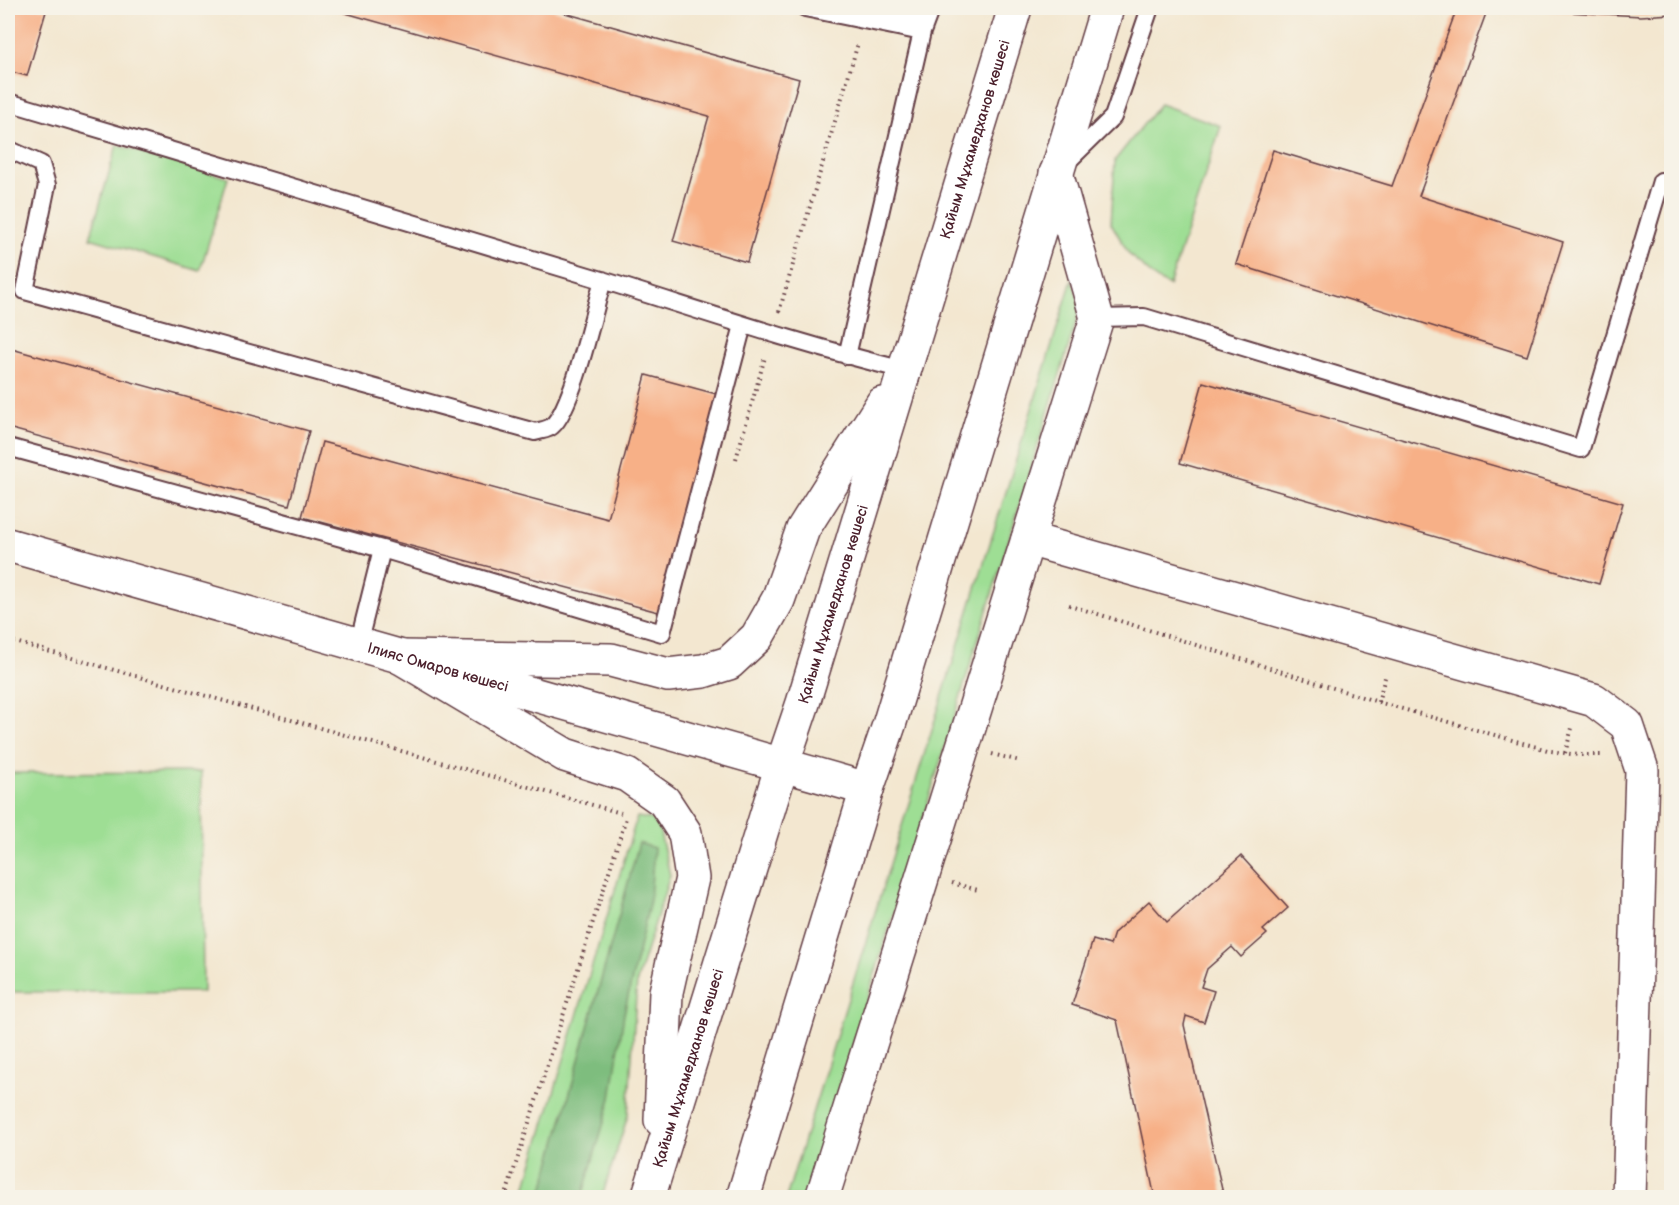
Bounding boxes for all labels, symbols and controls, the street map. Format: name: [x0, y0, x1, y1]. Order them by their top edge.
street label: Қайым Мұхамедханов көшесі: [936, 38, 1015, 241]
street label: Қайым Мұхамедханов көшесі: [794, 502, 873, 706]
street label: Ілияс Омаров көшесі: [365, 639, 511, 697]
street label: Қайым Мұхамедханов көшесі: [649, 966, 728, 1170]

